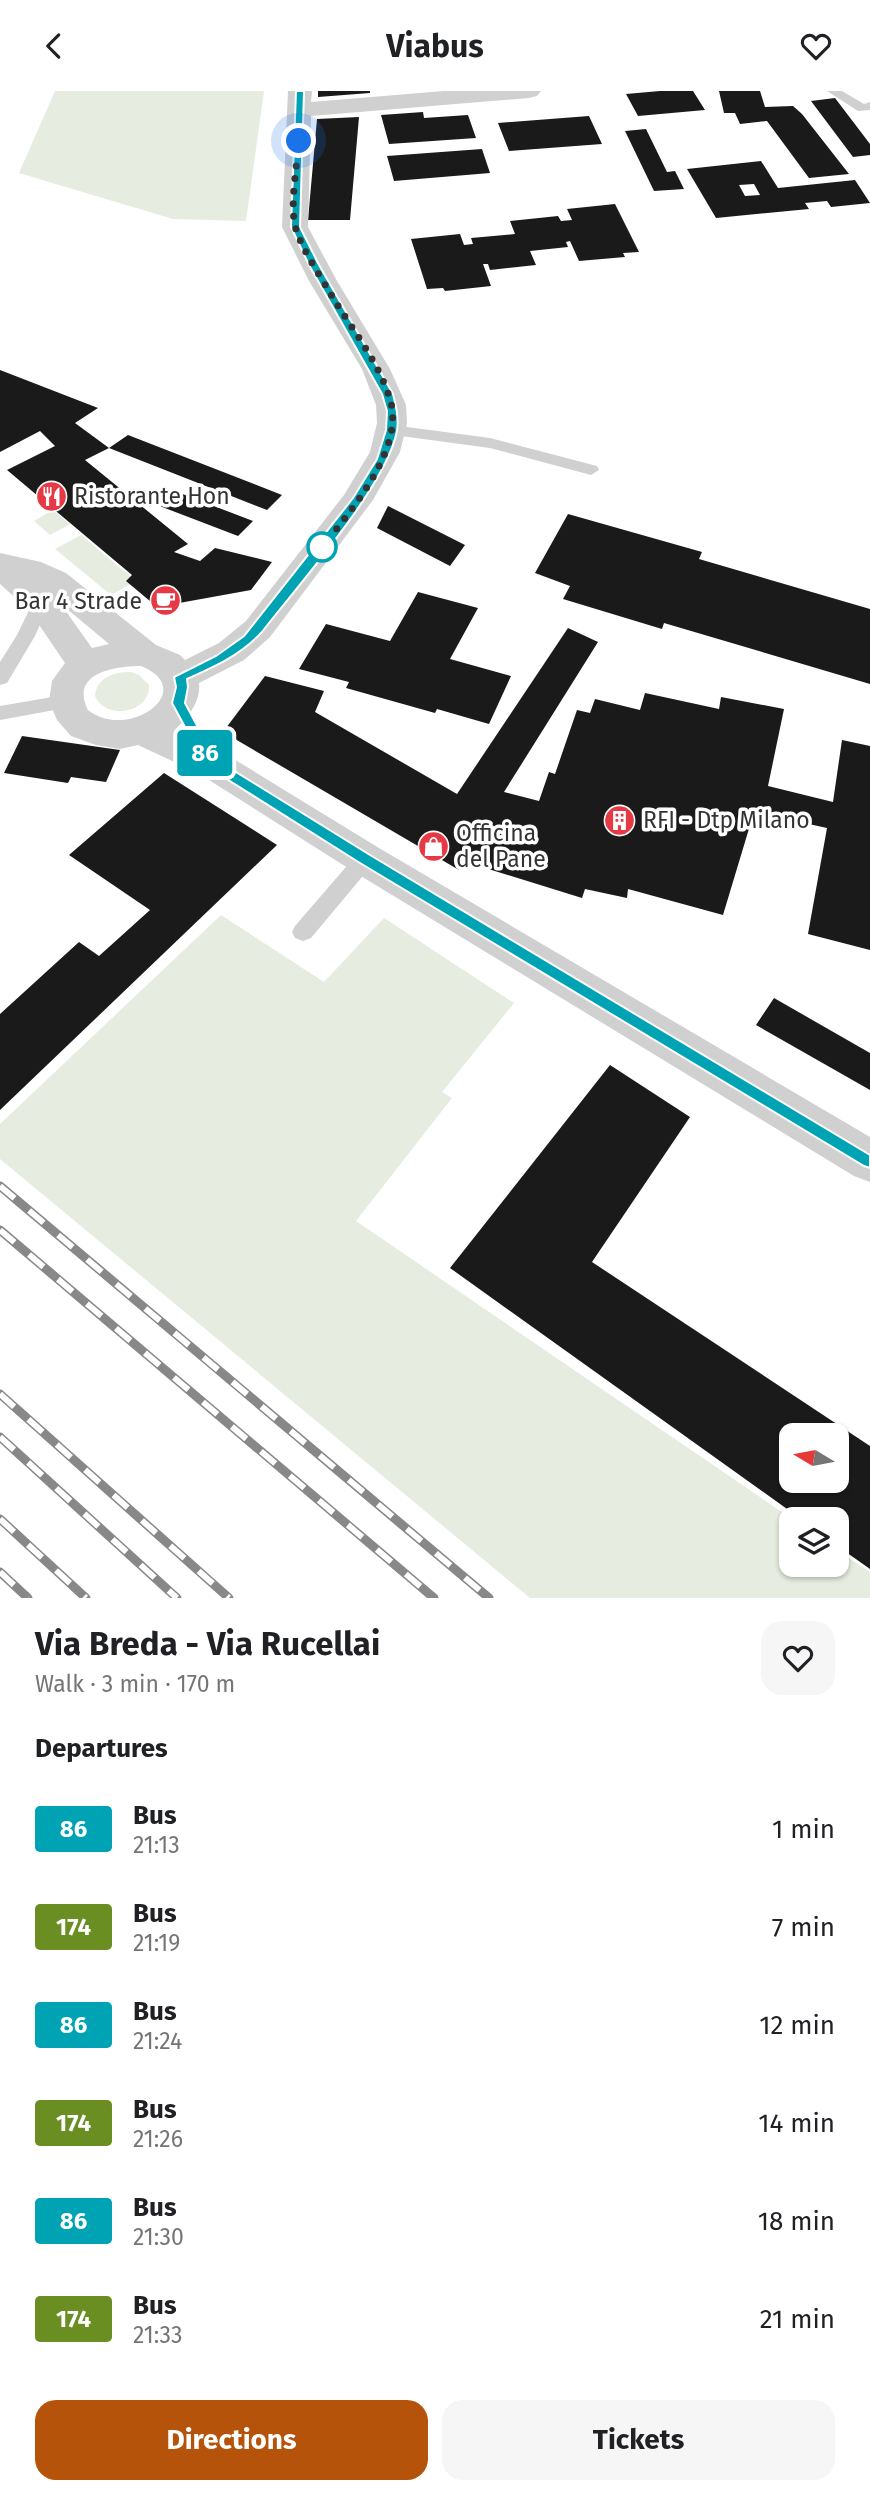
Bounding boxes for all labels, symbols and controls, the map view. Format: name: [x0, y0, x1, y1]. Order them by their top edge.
icon: back: [35, 27, 73, 65]
text: Viabus: [386, 27, 484, 65]
icon: heart: [797, 27, 835, 65]
your location: [281, 123, 316, 158]
restaurant icon: Ristorante Hon: [34, 479, 68, 513]
place label: Ristorante Hon: [74, 482, 230, 510]
unlabelled marker: [307, 532, 337, 562]
cafe icon: Bar 4 Strade: [148, 584, 182, 618]
place label: Bar 4 Strade: [14, 587, 142, 615]
line badge: 86: [174, 730, 236, 776]
text: 86: [191, 739, 219, 767]
building icon: RFI - Dtp Milano: [603, 803, 637, 837]
place label: RFI - Dtp Milano: [643, 806, 810, 834]
place label: Officina del Pane: [456, 819, 546, 873]
shop icon: Officina del Pane: [416, 829, 450, 863]
north arrow: [779, 1423, 849, 1493]
map controls: [779, 1423, 849, 1577]
button: layers: [779, 1507, 849, 1577]
button: heart: [761, 1621, 835, 1695]
text: Via Breda - Via Rucellai: [35, 1624, 380, 1664]
text: Walk · 3 min · 170 m: [35, 1670, 235, 1698]
text: Departures: [35, 1733, 168, 1764]
text: Bus: [133, 1800, 176, 1831]
text: 1 min: [772, 1814, 835, 1845]
text: 86: [60, 1815, 87, 1843]
text: 21:13: [133, 1831, 180, 1859]
text: Bus: [133, 1898, 176, 1929]
text: 7 min: [772, 1912, 835, 1943]
text: 174: [56, 1913, 91, 1941]
text: 21:19: [133, 1929, 180, 1957]
text: Bus: [133, 1996, 176, 2027]
text: 12 min: [759, 2010, 835, 2041]
text: 86: [60, 2011, 87, 2039]
text: 21:24: [133, 2027, 182, 2055]
text: Bus: [133, 2094, 176, 2125]
text: 14 min: [758, 2108, 835, 2139]
text: 174: [56, 2109, 91, 2137]
text: 21:26: [133, 2125, 183, 2153]
text: Bus: [133, 2192, 176, 2223]
text: 18 min: [758, 2206, 835, 2237]
text: 86: [60, 2207, 87, 2235]
text: 21:30: [133, 2223, 184, 2251]
text: Bus: [133, 2290, 176, 2321]
text: 21 min: [760, 2304, 835, 2335]
text: 174: [56, 2305, 91, 2333]
text: 21:33: [133, 2321, 182, 2349]
button: Directions: [35, 2400, 428, 2480]
button: Tickets: [442, 2400, 835, 2480]

